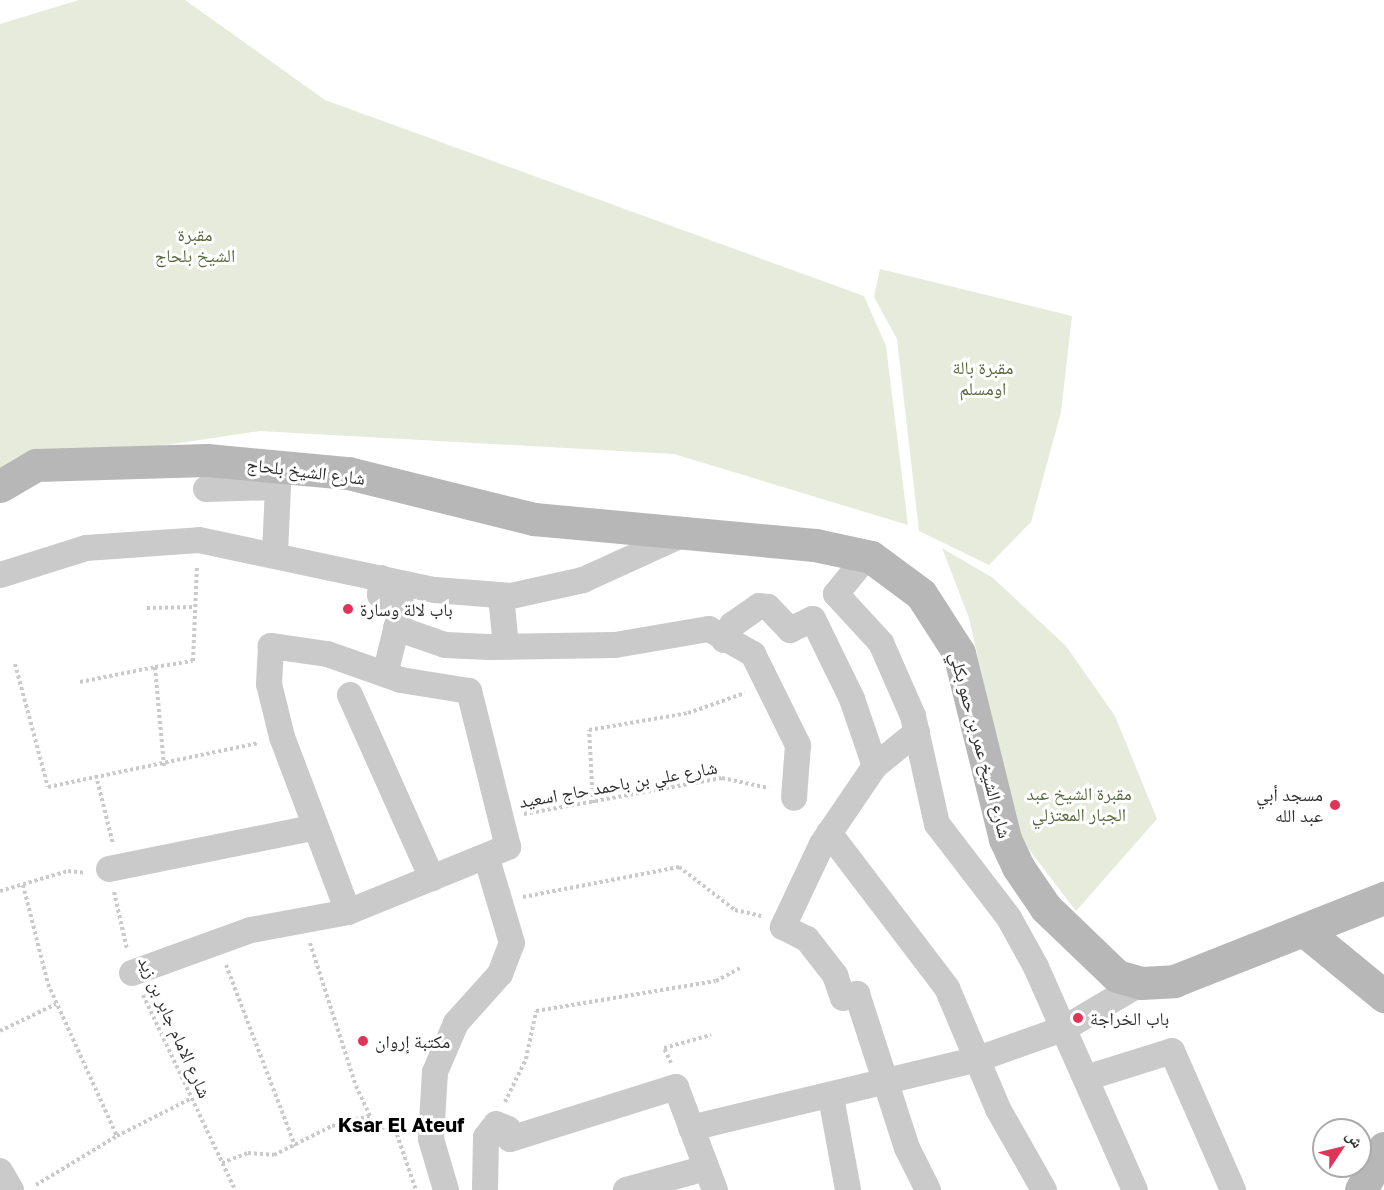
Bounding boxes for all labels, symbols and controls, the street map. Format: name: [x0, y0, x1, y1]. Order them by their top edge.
park label: مقبرة الشيخ بلحاج: [155, 224, 235, 266]
park label: مقبرة بالة اومسلم: [952, 357, 1014, 400]
street label: شارع الشيخ بلحاج: [246, 453, 366, 489]
place label: باب لالة وسارة: [360, 598, 453, 620]
marker: باب لالة وسارة: [341, 602, 355, 616]
street label: شارع الشيخ عمر بن حمو بكلي: [946, 650, 1016, 840]
street label: شارع علي بن باحمد حاج اسعيد: [517, 756, 719, 812]
park label: مقبرة الشيخ عبد الجبار المعتزلي: [1026, 783, 1132, 826]
place label: مسجد أبي عبد الله: [1256, 784, 1323, 826]
marker: مسجد أبي عبد الله: [1328, 798, 1342, 812]
street label: شارع الامام جابر بن زيد: [134, 953, 216, 1101]
place label: باب الخراجة: [1090, 1007, 1169, 1029]
marker: باب الخراجة: [1071, 1011, 1085, 1025]
place label: مكتبة إروان: [375, 1030, 450, 1052]
marker: مكتبة إروان: [356, 1034, 370, 1048]
district label: Ksar El Ateuf: [338, 1112, 464, 1136]
north arrow: [1312, 1118, 1372, 1178]
text: ش: [1342, 1126, 1368, 1152]

